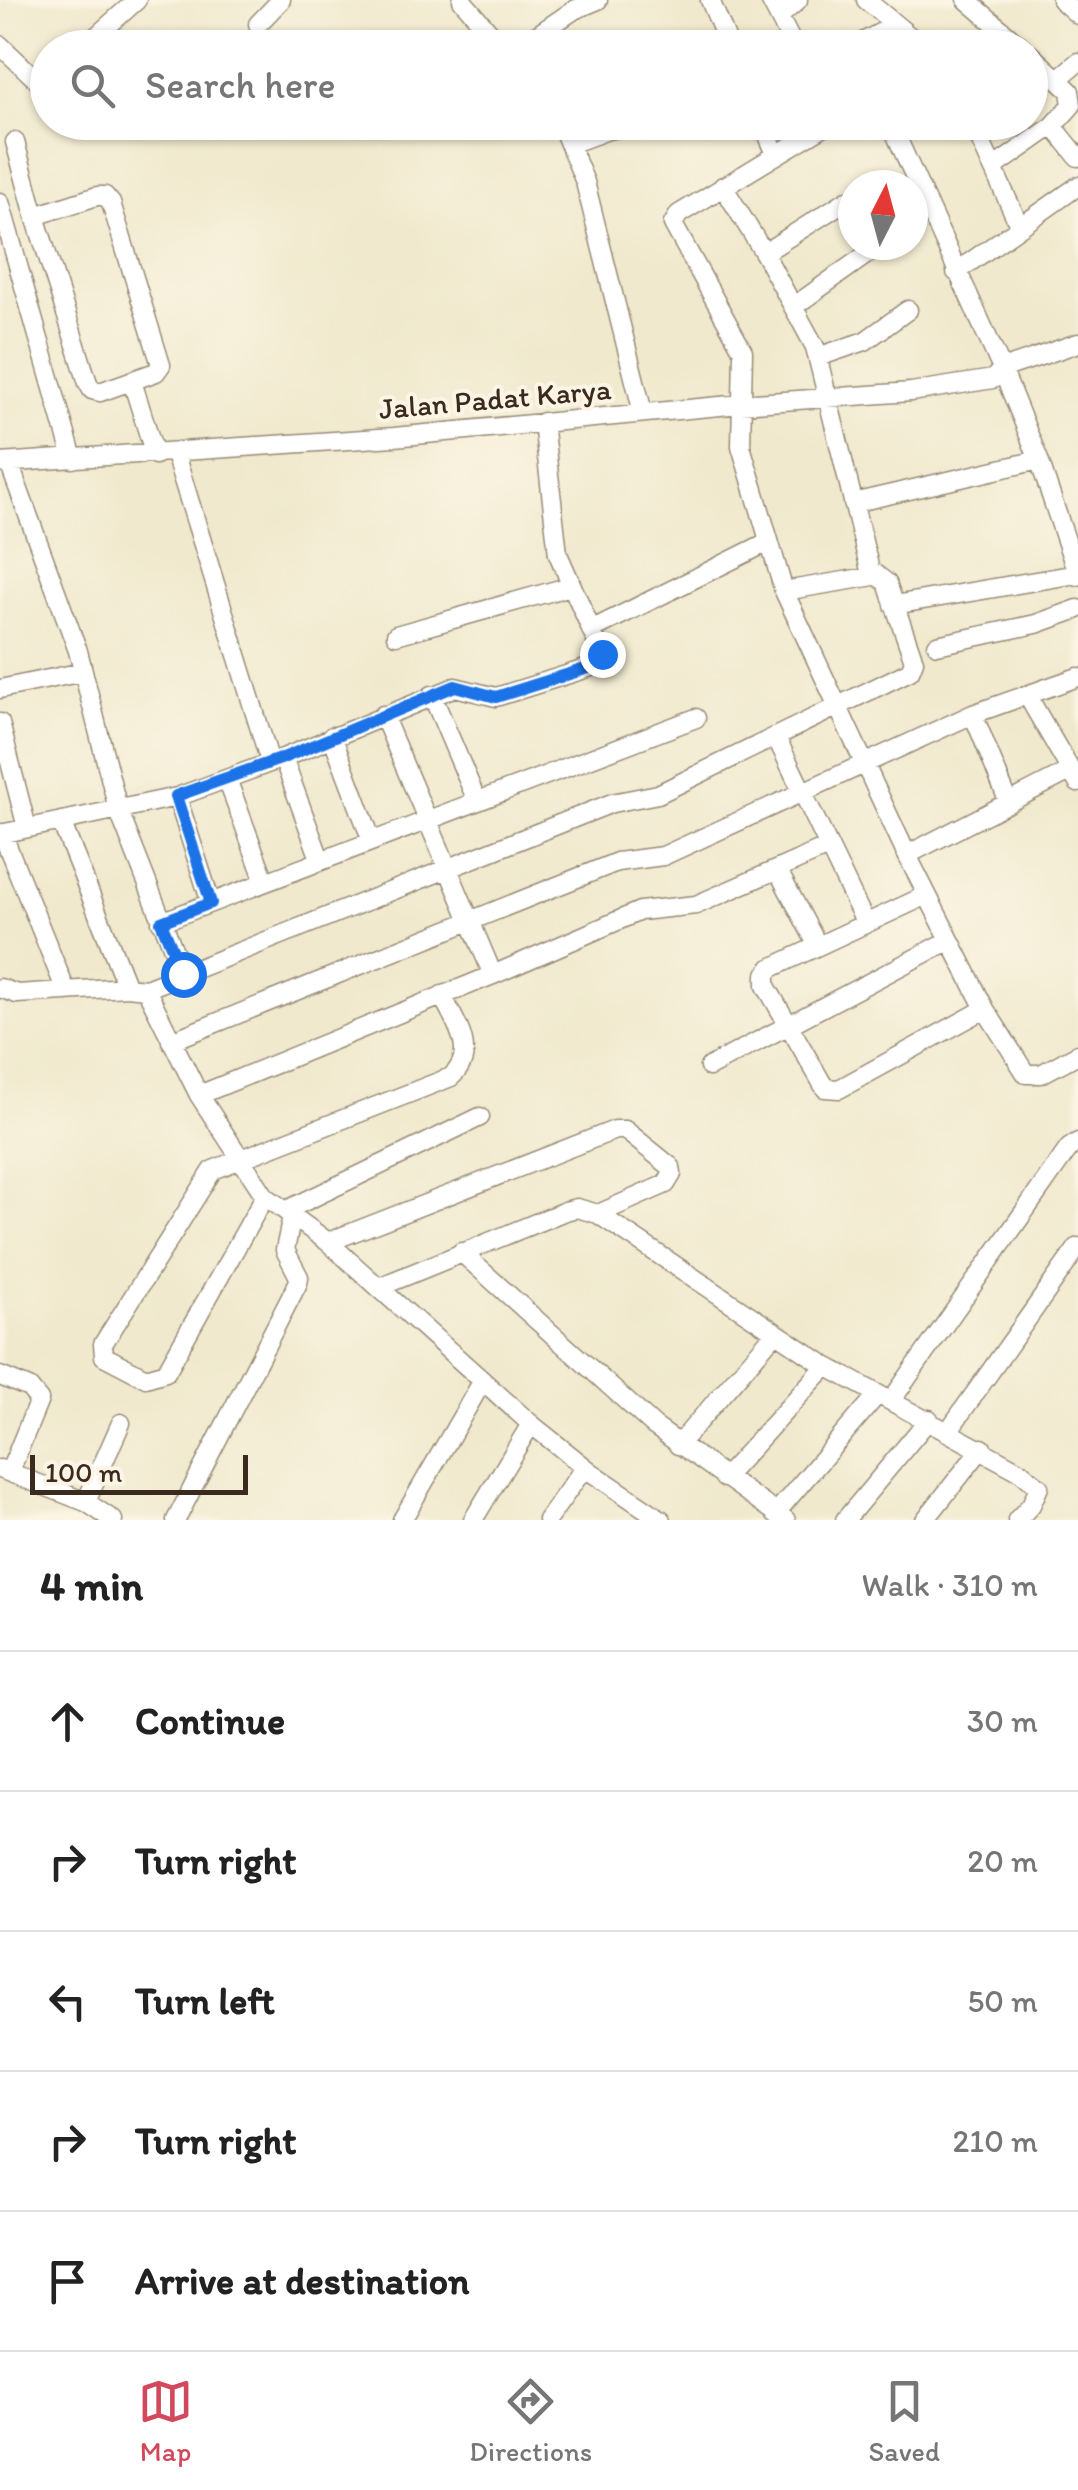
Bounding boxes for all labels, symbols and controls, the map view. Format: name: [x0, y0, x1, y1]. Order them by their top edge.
search box: [30, 30, 1048, 140]
icon: search: [65, 58, 120, 113]
text: Search here: [145, 62, 336, 108]
north arrow: [838, 170, 928, 260]
street label: Jalan Padat Karya: [377, 370, 613, 427]
route end: [580, 632, 626, 678]
route start: [161, 952, 207, 998]
scale bar: [30, 1450, 248, 1494]
text: 100 m: [45, 1455, 122, 1489]
text: 4 min: [40, 1560, 143, 1611]
text: Walk · 310 m: [862, 1566, 1038, 1604]
icon: ahead: [40, 1694, 95, 1749]
text: Continue: [135, 1698, 285, 1744]
text: 30 m: [967, 1702, 1038, 1740]
icon: right: [40, 1834, 95, 1889]
text: Turn right: [135, 1838, 297, 1884]
text: 20 m: [967, 1842, 1038, 1880]
icon: left: [40, 1974, 95, 2029]
text: Turn left: [135, 1978, 275, 2024]
text: 50 m: [967, 1982, 1038, 2020]
icon: right: [40, 2114, 95, 2169]
text: Turn right: [135, 2118, 297, 2164]
text: 210 m: [952, 2122, 1038, 2160]
icon: arrive: [40, 2254, 95, 2309]
text: Arrive at destination: [135, 2258, 470, 2304]
tab: Map: [138, 2374, 193, 2468]
tab: Directions: [469, 2374, 592, 2468]
tab: Saved: [868, 2374, 940, 2468]

